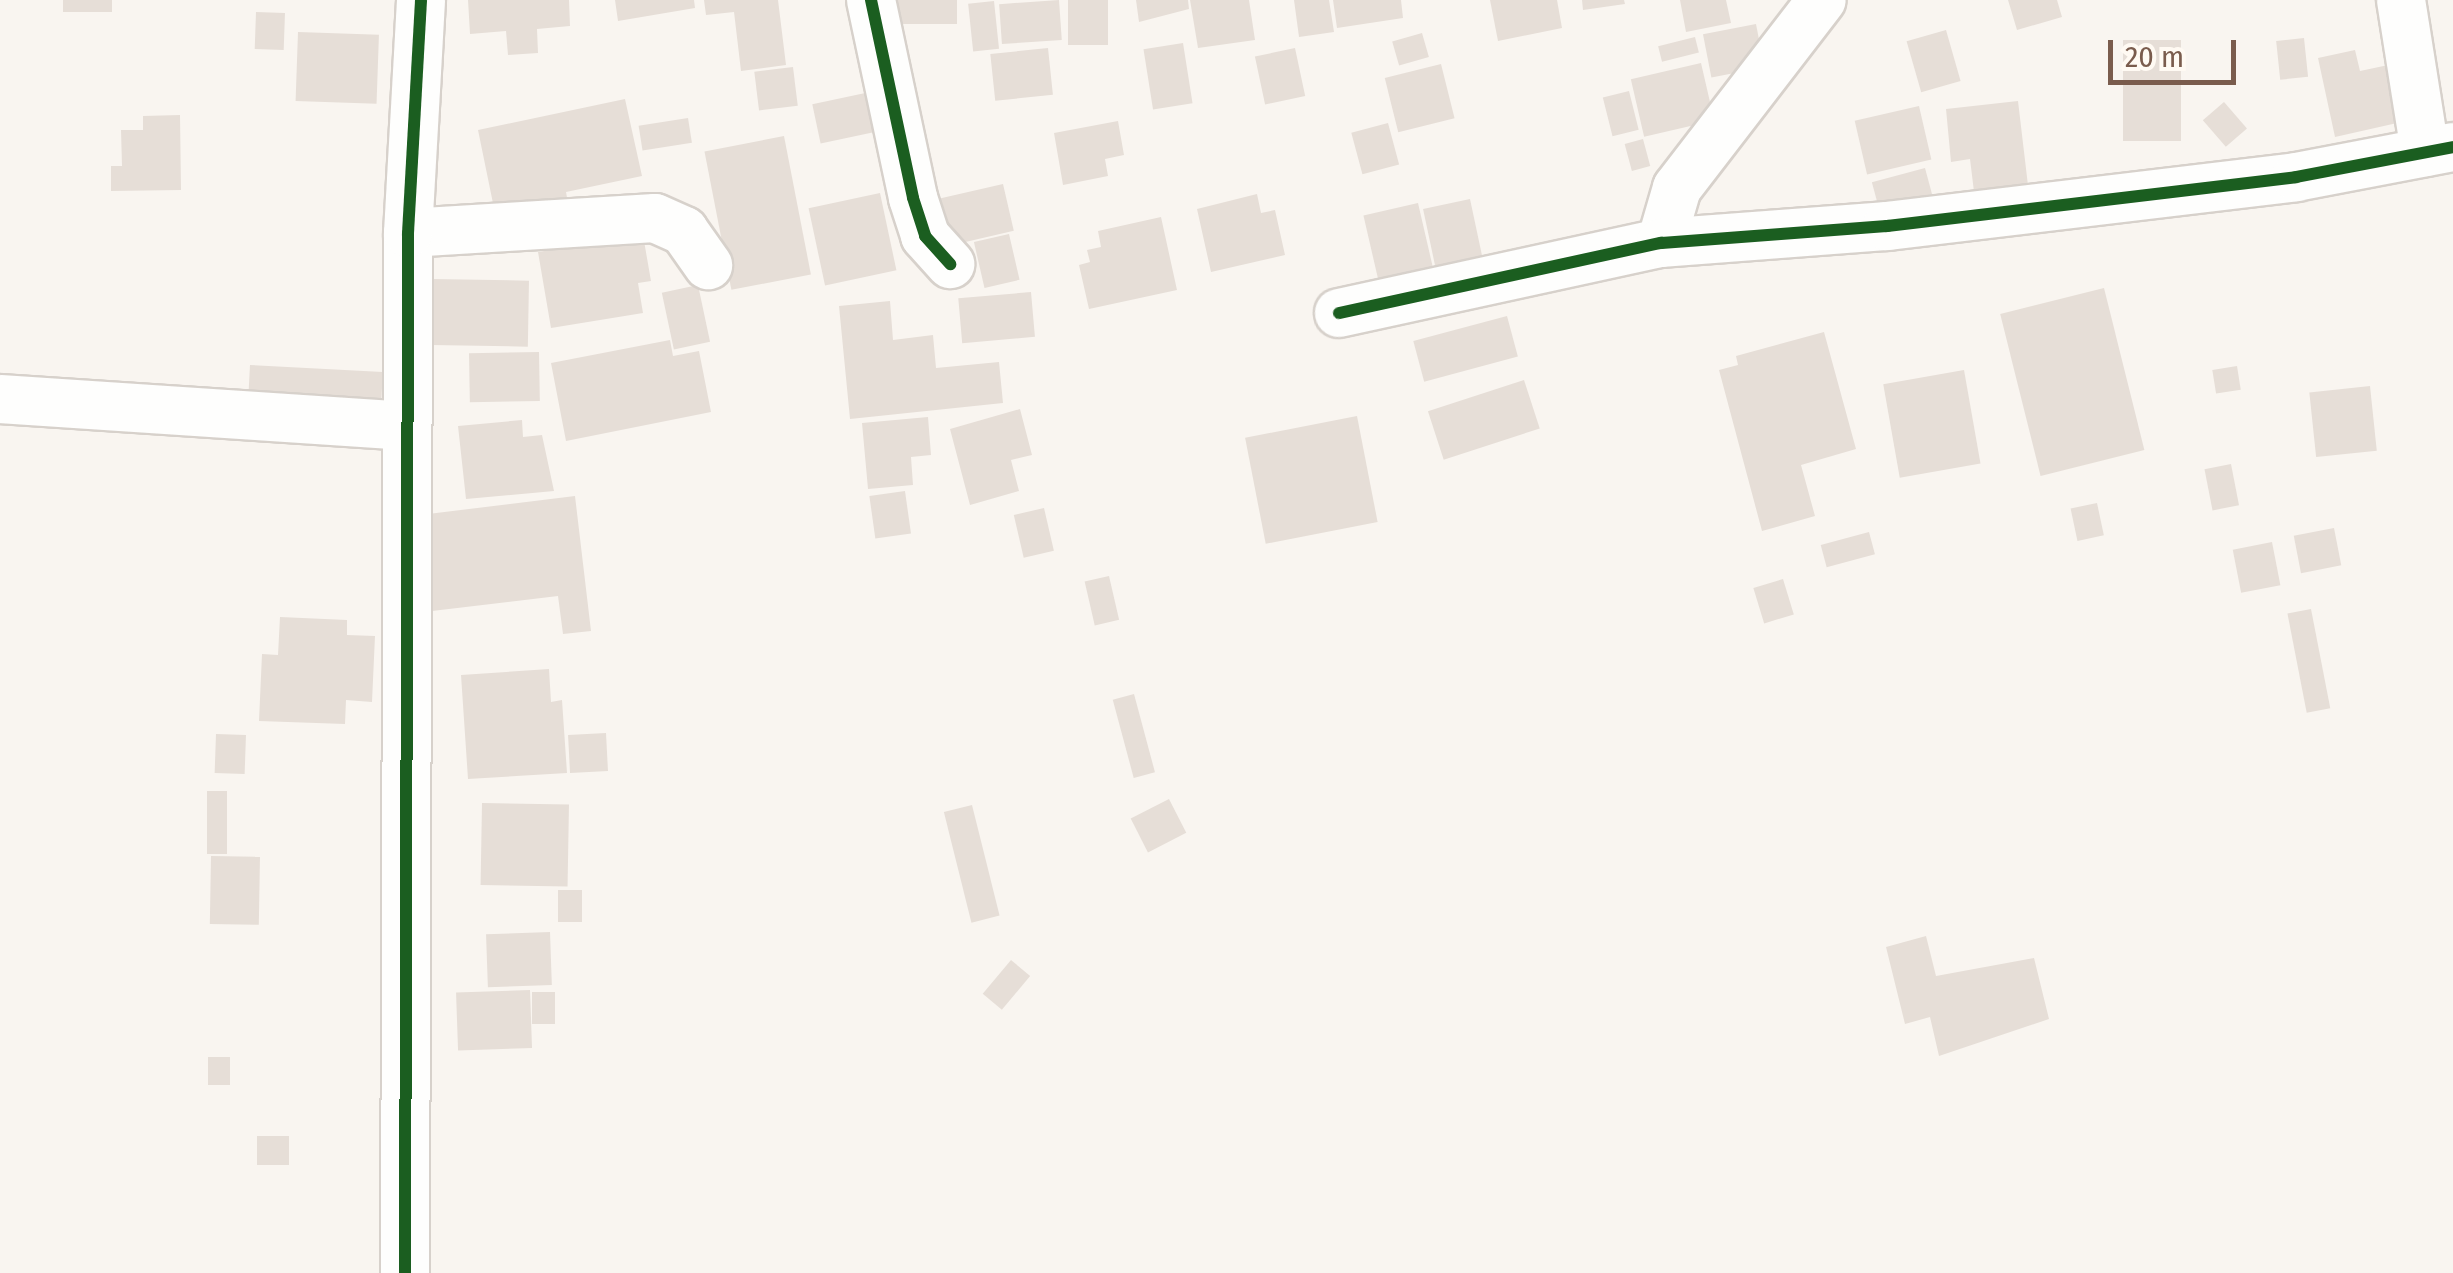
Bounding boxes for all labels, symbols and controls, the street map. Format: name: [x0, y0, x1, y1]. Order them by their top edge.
scale bar: [2113, 20, 2240, 82]
text: 20 m: [2125, 39, 2184, 75]

